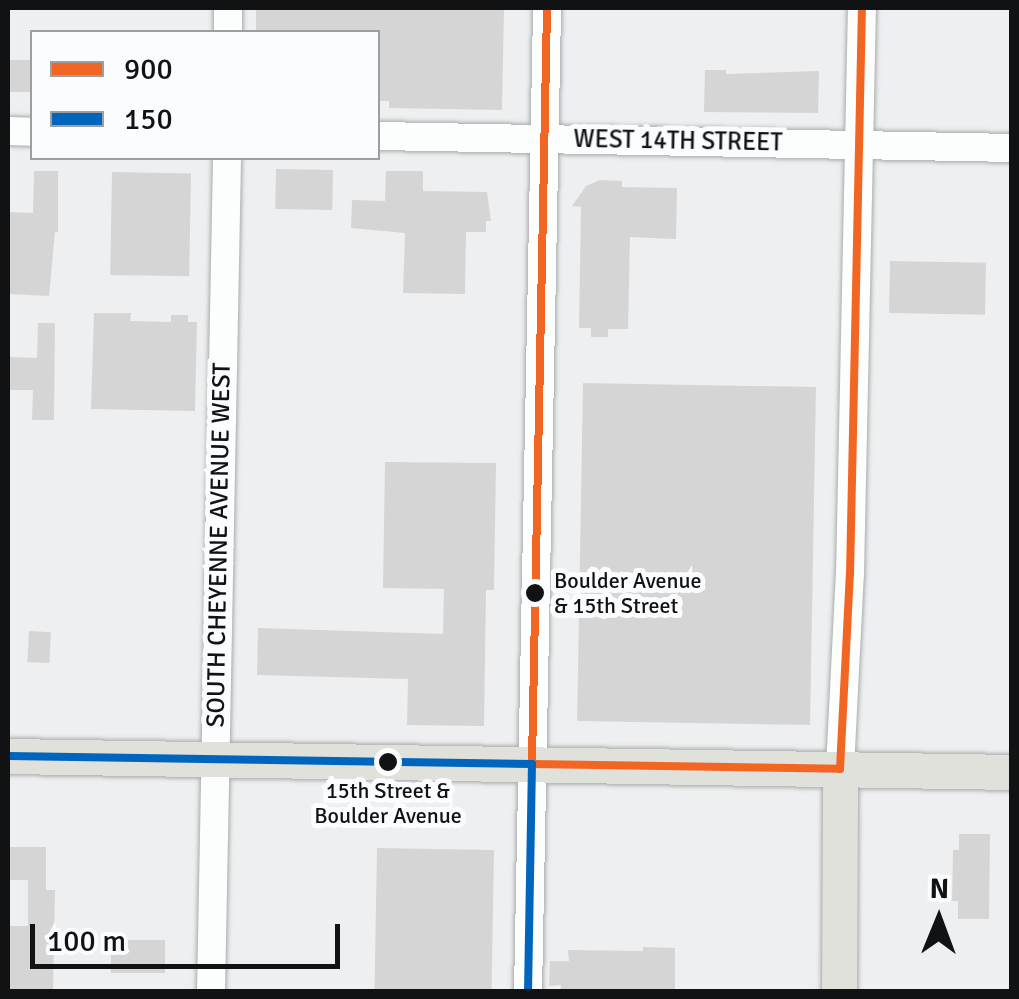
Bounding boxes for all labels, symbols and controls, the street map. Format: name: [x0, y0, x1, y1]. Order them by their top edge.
legend: [30, 30, 380, 160]
text: 900: [124, 51, 173, 88]
text: 150: [124, 101, 173, 138]
street label: WEST 14TH STREET: [573, 124, 783, 158]
street label: SOUTH CHEYENNE AVENUE WEST: [201, 362, 237, 728]
place label: Boulder Avenue & 15th Street: [554, 567, 702, 618]
marker: Boulder Avenue & 15th Street: [525, 583, 545, 603]
marker: 15th Street & Boulder Avenue: [378, 752, 398, 772]
place label: 15th Street & Boulder Avenue: [314, 777, 462, 828]
north arrow: [889, 869, 989, 969]
text: N: [929, 872, 950, 906]
scale bar: [35, 904, 345, 966]
text: 100 m: [47, 923, 126, 960]

